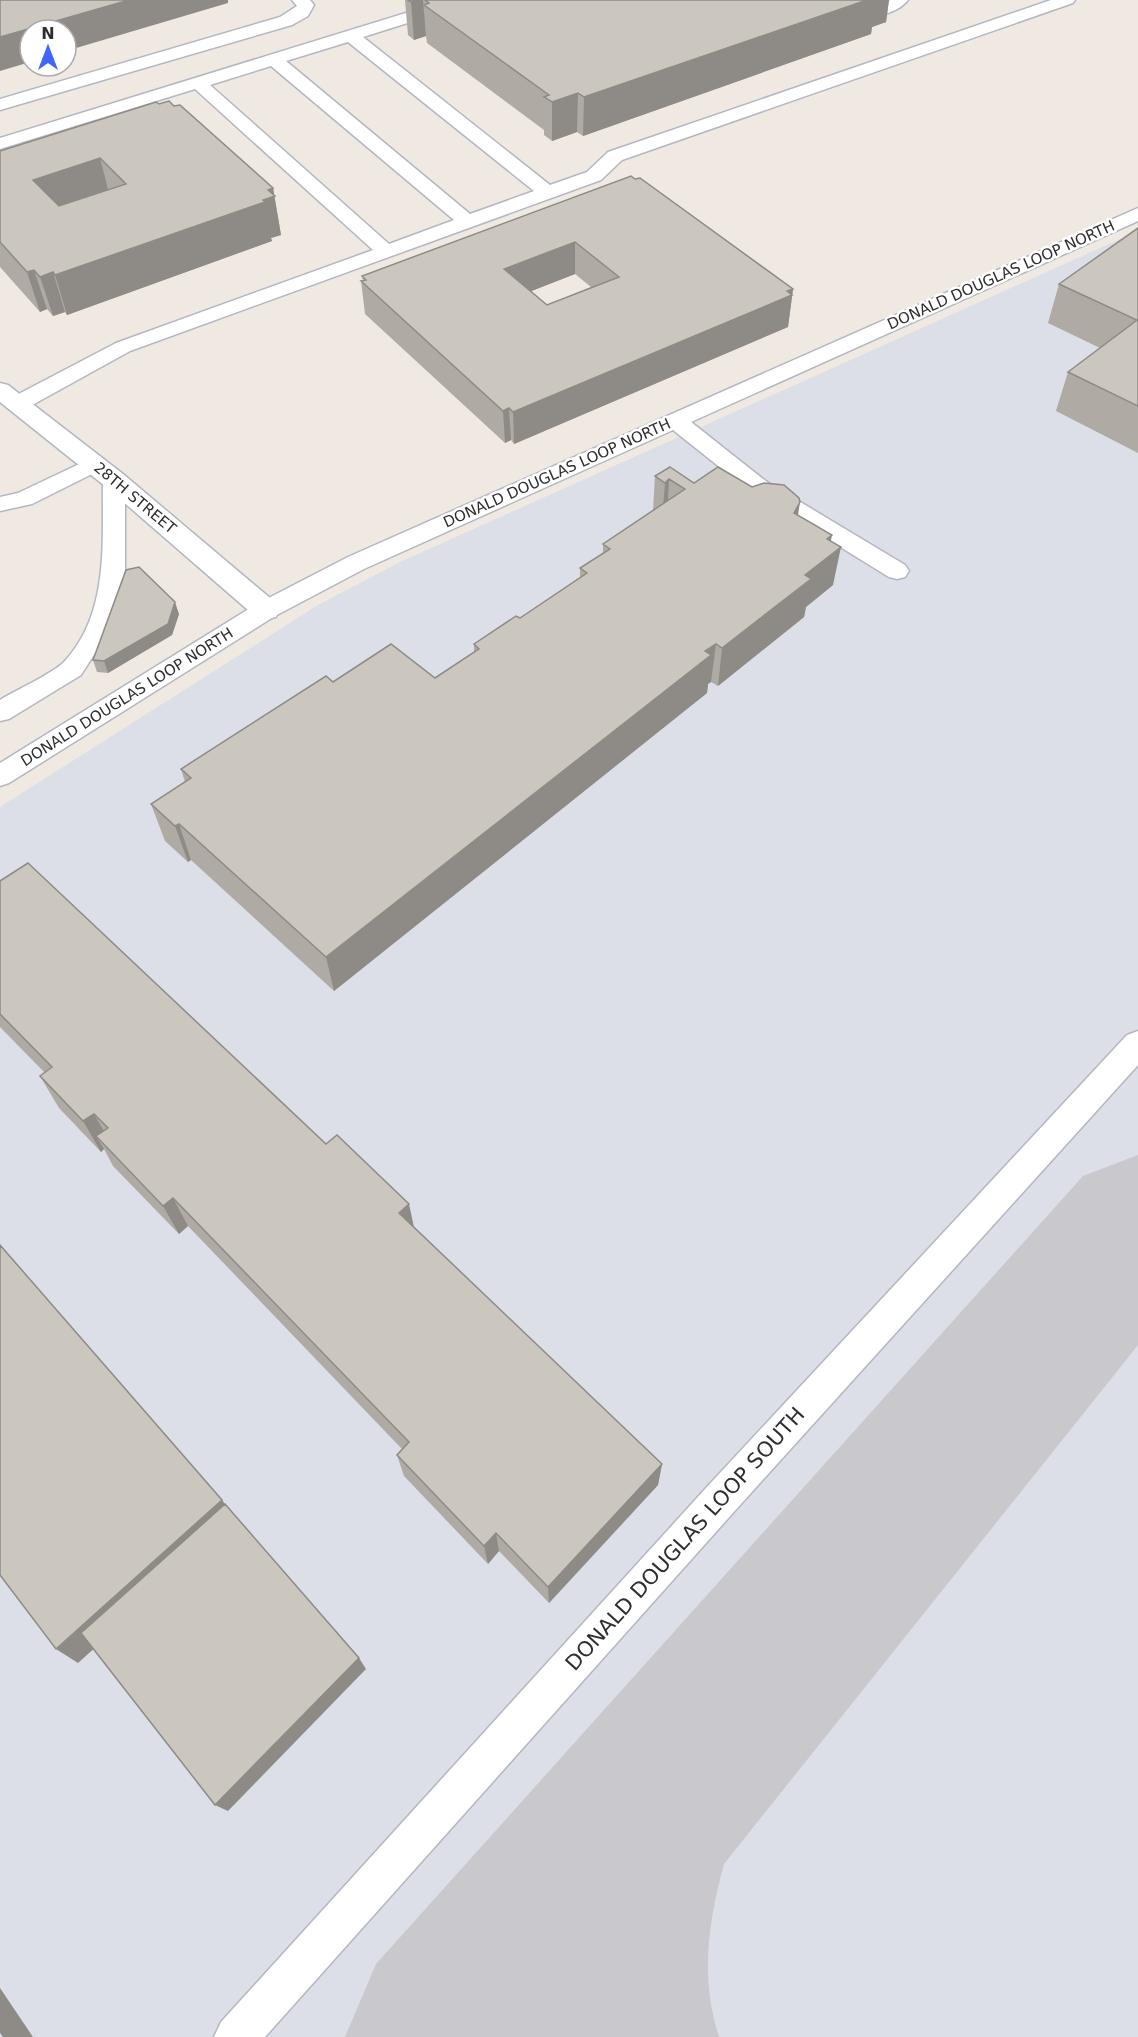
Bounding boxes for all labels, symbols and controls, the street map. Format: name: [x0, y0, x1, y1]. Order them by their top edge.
north arrow: [18, 18, 78, 78]
text: N: [41, 24, 55, 43]
street label: DONALD DOUGLAS LOOP NORTH: [885, 217, 1117, 333]
street label: DONALD DOUGLAS LOOP NORTH: [441, 415, 673, 531]
street label: 28TH STREET: [90, 458, 180, 538]
street label: DONALD DOUGLAS LOOP NORTH: [18, 624, 236, 770]
street label: DONALD DOUGLAS LOOP SOUTH: [561, 1403, 809, 1675]

